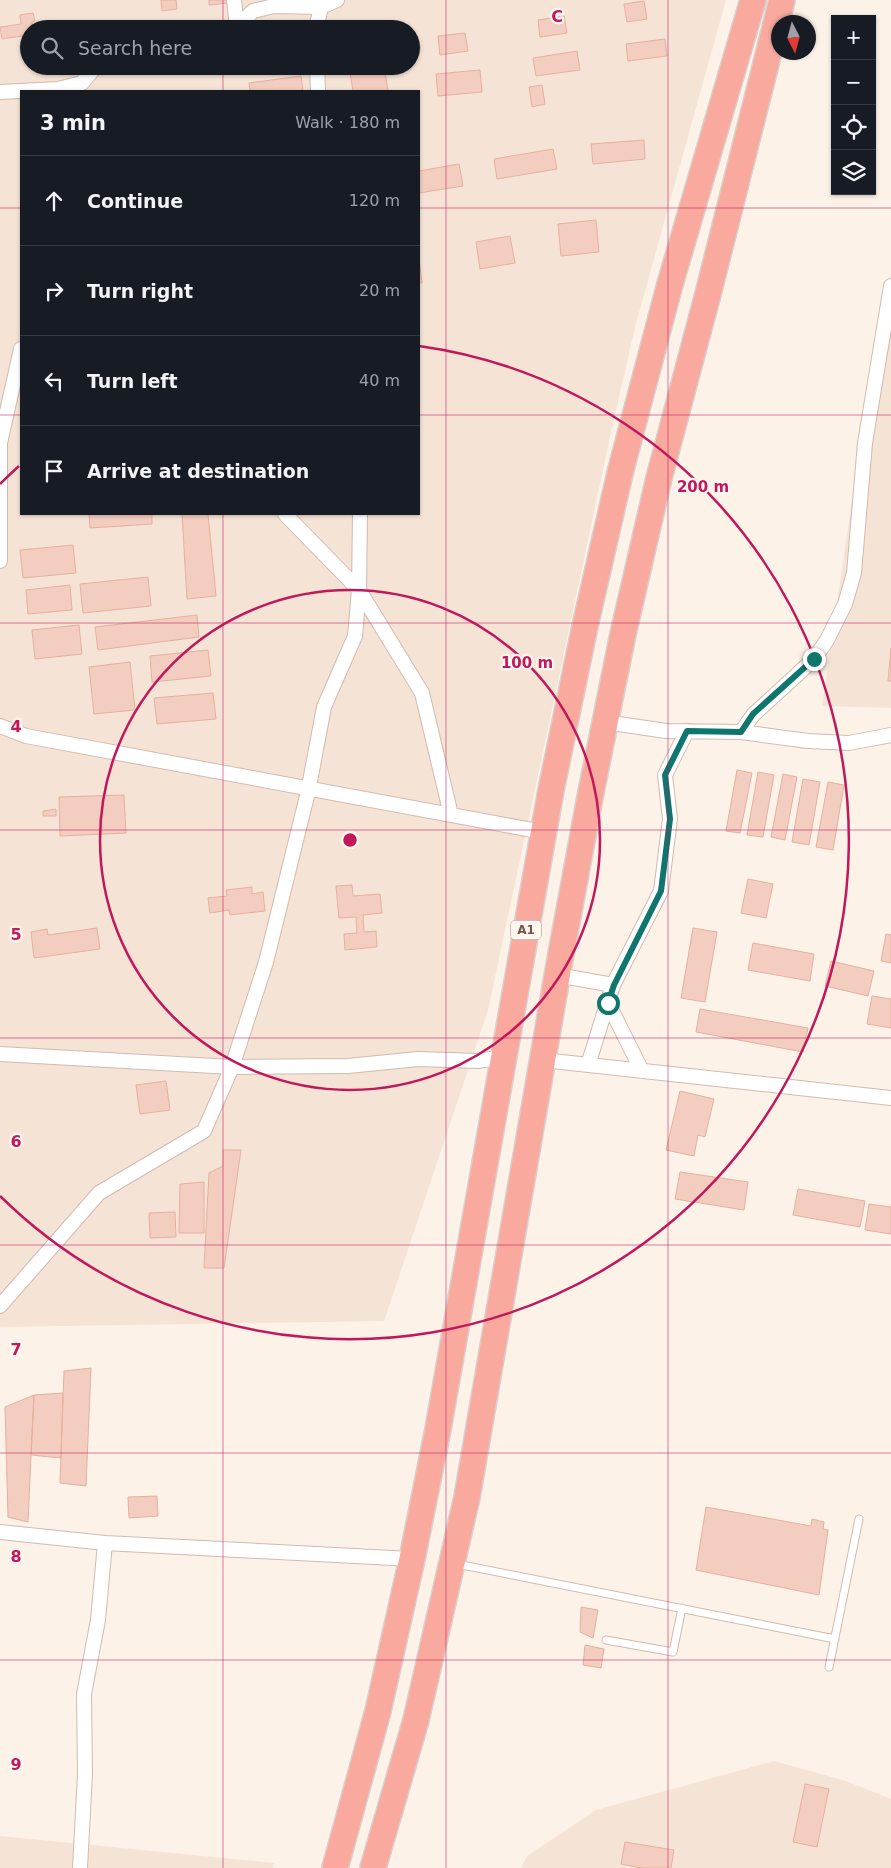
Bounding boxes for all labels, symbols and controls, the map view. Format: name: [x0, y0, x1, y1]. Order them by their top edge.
text: C: [551, 7, 563, 26]
north arrow: [771, 15, 816, 60]
map controls: [831, 15, 876, 195]
button: +: [831, 15, 876, 60]
search box: [20, 20, 420, 75]
icon: search: [38, 34, 66, 62]
text: Search here: [78, 37, 192, 59]
button: −: [831, 60, 876, 105]
button: locate: [831, 105, 876, 150]
text: 3 min: [40, 111, 106, 135]
text: Walk · 180 m: [295, 113, 400, 132]
button: layers: [831, 150, 876, 195]
icon: ahead: [40, 187, 68, 215]
text: Continue: [87, 190, 183, 212]
text: 120 m: [349, 191, 400, 210]
icon: right: [40, 277, 68, 305]
text: Turn right: [87, 280, 193, 302]
text: 20 m: [359, 281, 400, 300]
icon: left: [40, 367, 68, 395]
text: Turn left: [87, 370, 178, 392]
text: 40 m: [359, 371, 400, 390]
icon: arrive: [40, 457, 68, 485]
text: Arrive at destination: [87, 460, 309, 482]
text: 200 m: [677, 478, 729, 496]
route end: [803, 648, 826, 671]
text: 100 m: [501, 654, 553, 672]
text: 4: [10, 717, 22, 736]
centre of rings: [341, 831, 359, 849]
road number: A1: [511, 920, 541, 940]
text: 5: [10, 925, 22, 944]
route start: [597, 992, 620, 1015]
text: 6: [10, 1132, 22, 1151]
text: 7: [10, 1340, 22, 1359]
text: 8: [10, 1547, 22, 1566]
text: 9: [10, 1755, 22, 1774]

